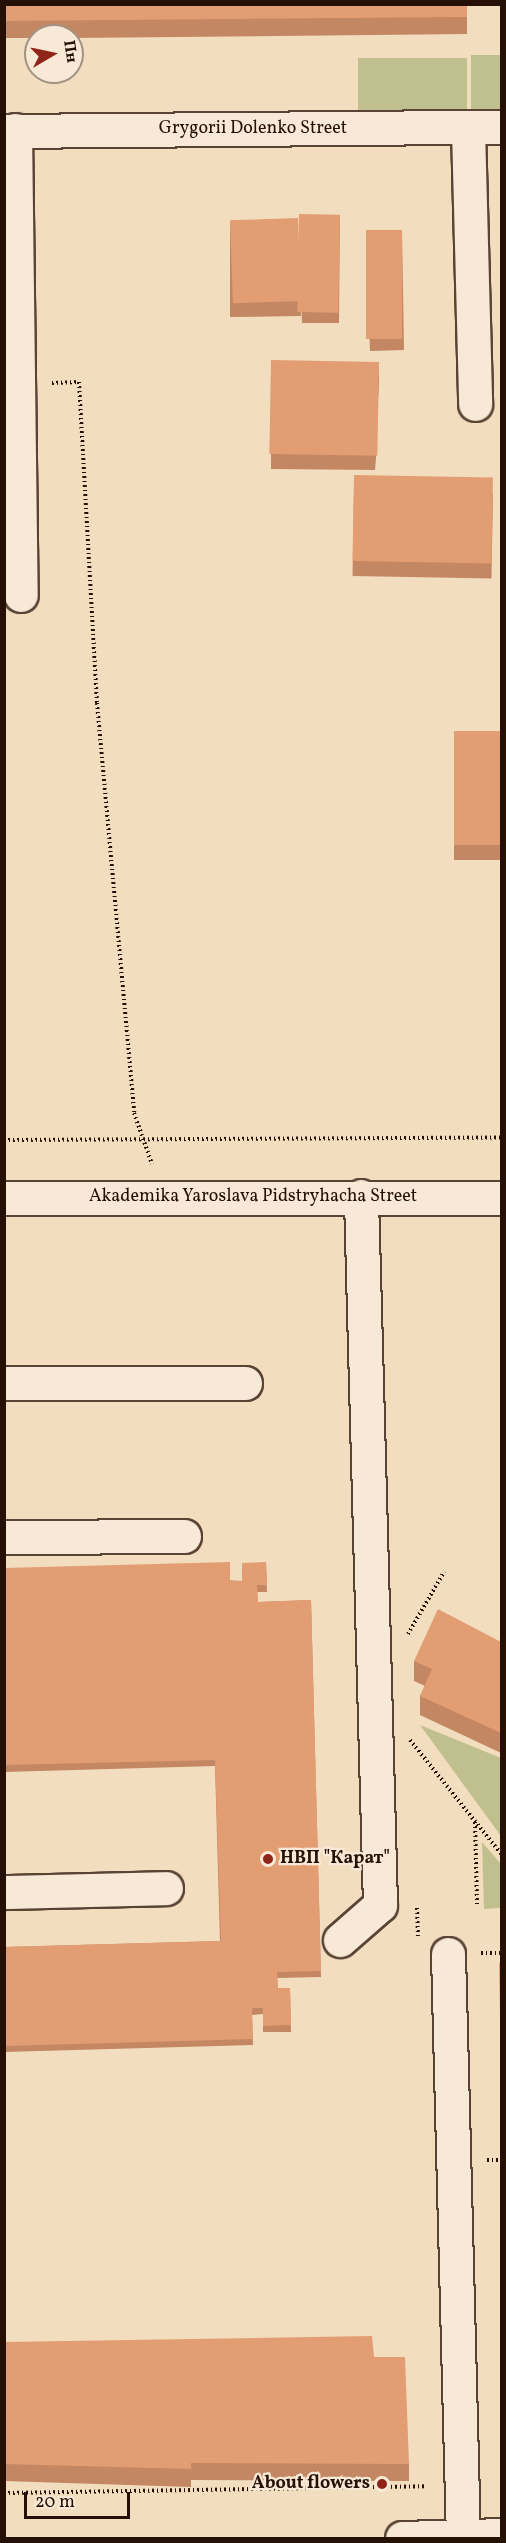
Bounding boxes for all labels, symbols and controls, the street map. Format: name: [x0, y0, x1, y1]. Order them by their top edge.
north arrow: [24, 24, 84, 84]
text: Пн: [57, 39, 82, 64]
street label: Grygorii Dolenko Street: [159, 118, 347, 140]
street label: Akademika Yaroslava Pidstryhacha Street: [89, 1186, 417, 1208]
place label: НВП "Карат": [280, 1848, 390, 1870]
marker: НВП "Карат": [261, 1852, 275, 1866]
place label: About flowers: [252, 2473, 370, 2495]
marker: About flowers: [375, 2477, 389, 2491]
scale bar: [27, 2480, 134, 2518]
text: 20 m: [35, 2490, 75, 2515]

